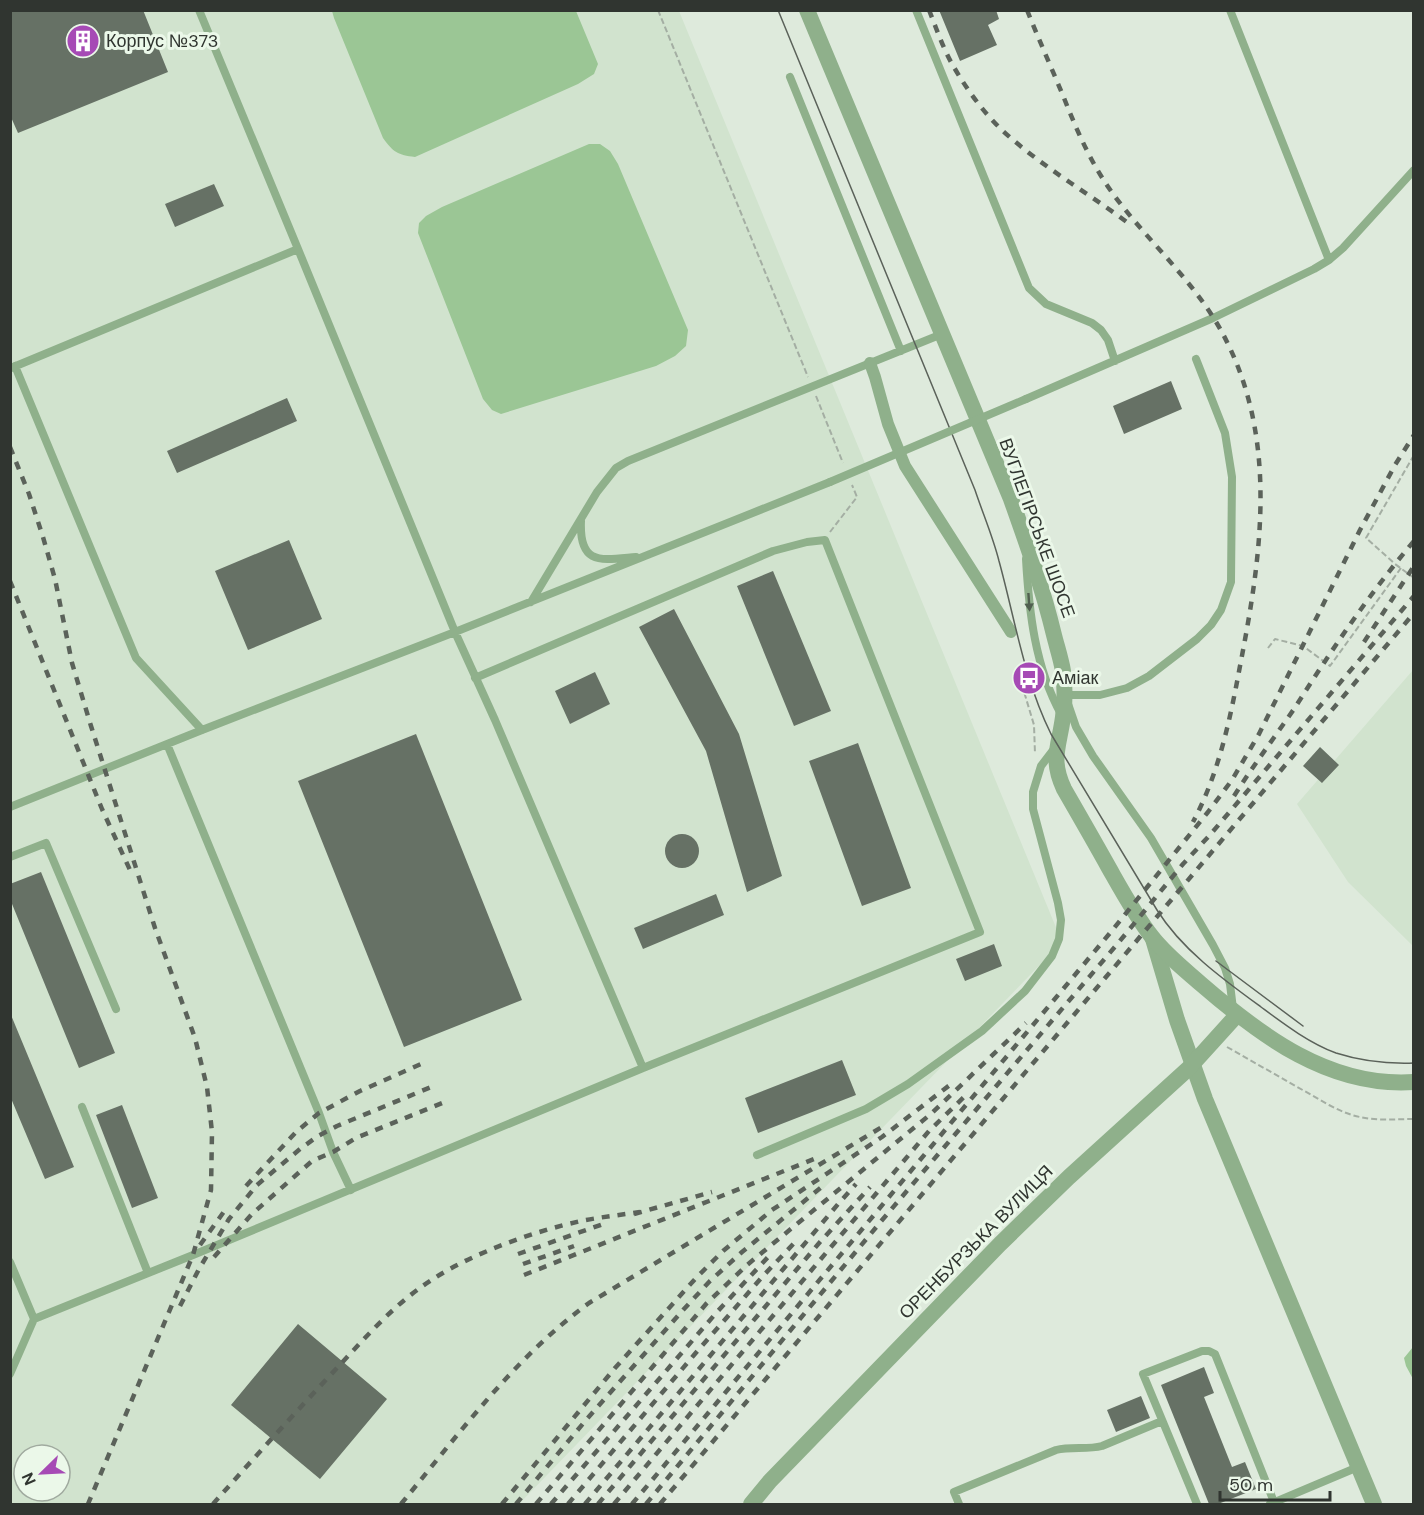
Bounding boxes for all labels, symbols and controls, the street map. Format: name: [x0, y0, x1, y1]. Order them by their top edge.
building icon: Корпус №373: [65, 23, 101, 59]
place label: Корпус №373: [106, 29, 218, 53]
street label: ВУГЛЕГІРСЬКЕ ШОСЕ: [993, 435, 1081, 621]
one-way arrow: [1024, 592, 1034, 611]
bus stop icon: Аміак: [1011, 660, 1047, 696]
place label: Аміак: [1052, 666, 1098, 690]
street label: ОРЕНБУРЗЬКА ВУЛИЦЯ: [894, 1160, 1058, 1324]
north arrow: [12, 1443, 72, 1503]
scale bar: [1220, 1464, 1330, 1502]
text: N: [17, 1469, 41, 1488]
text: 50 m: [1229, 1473, 1273, 1497]

